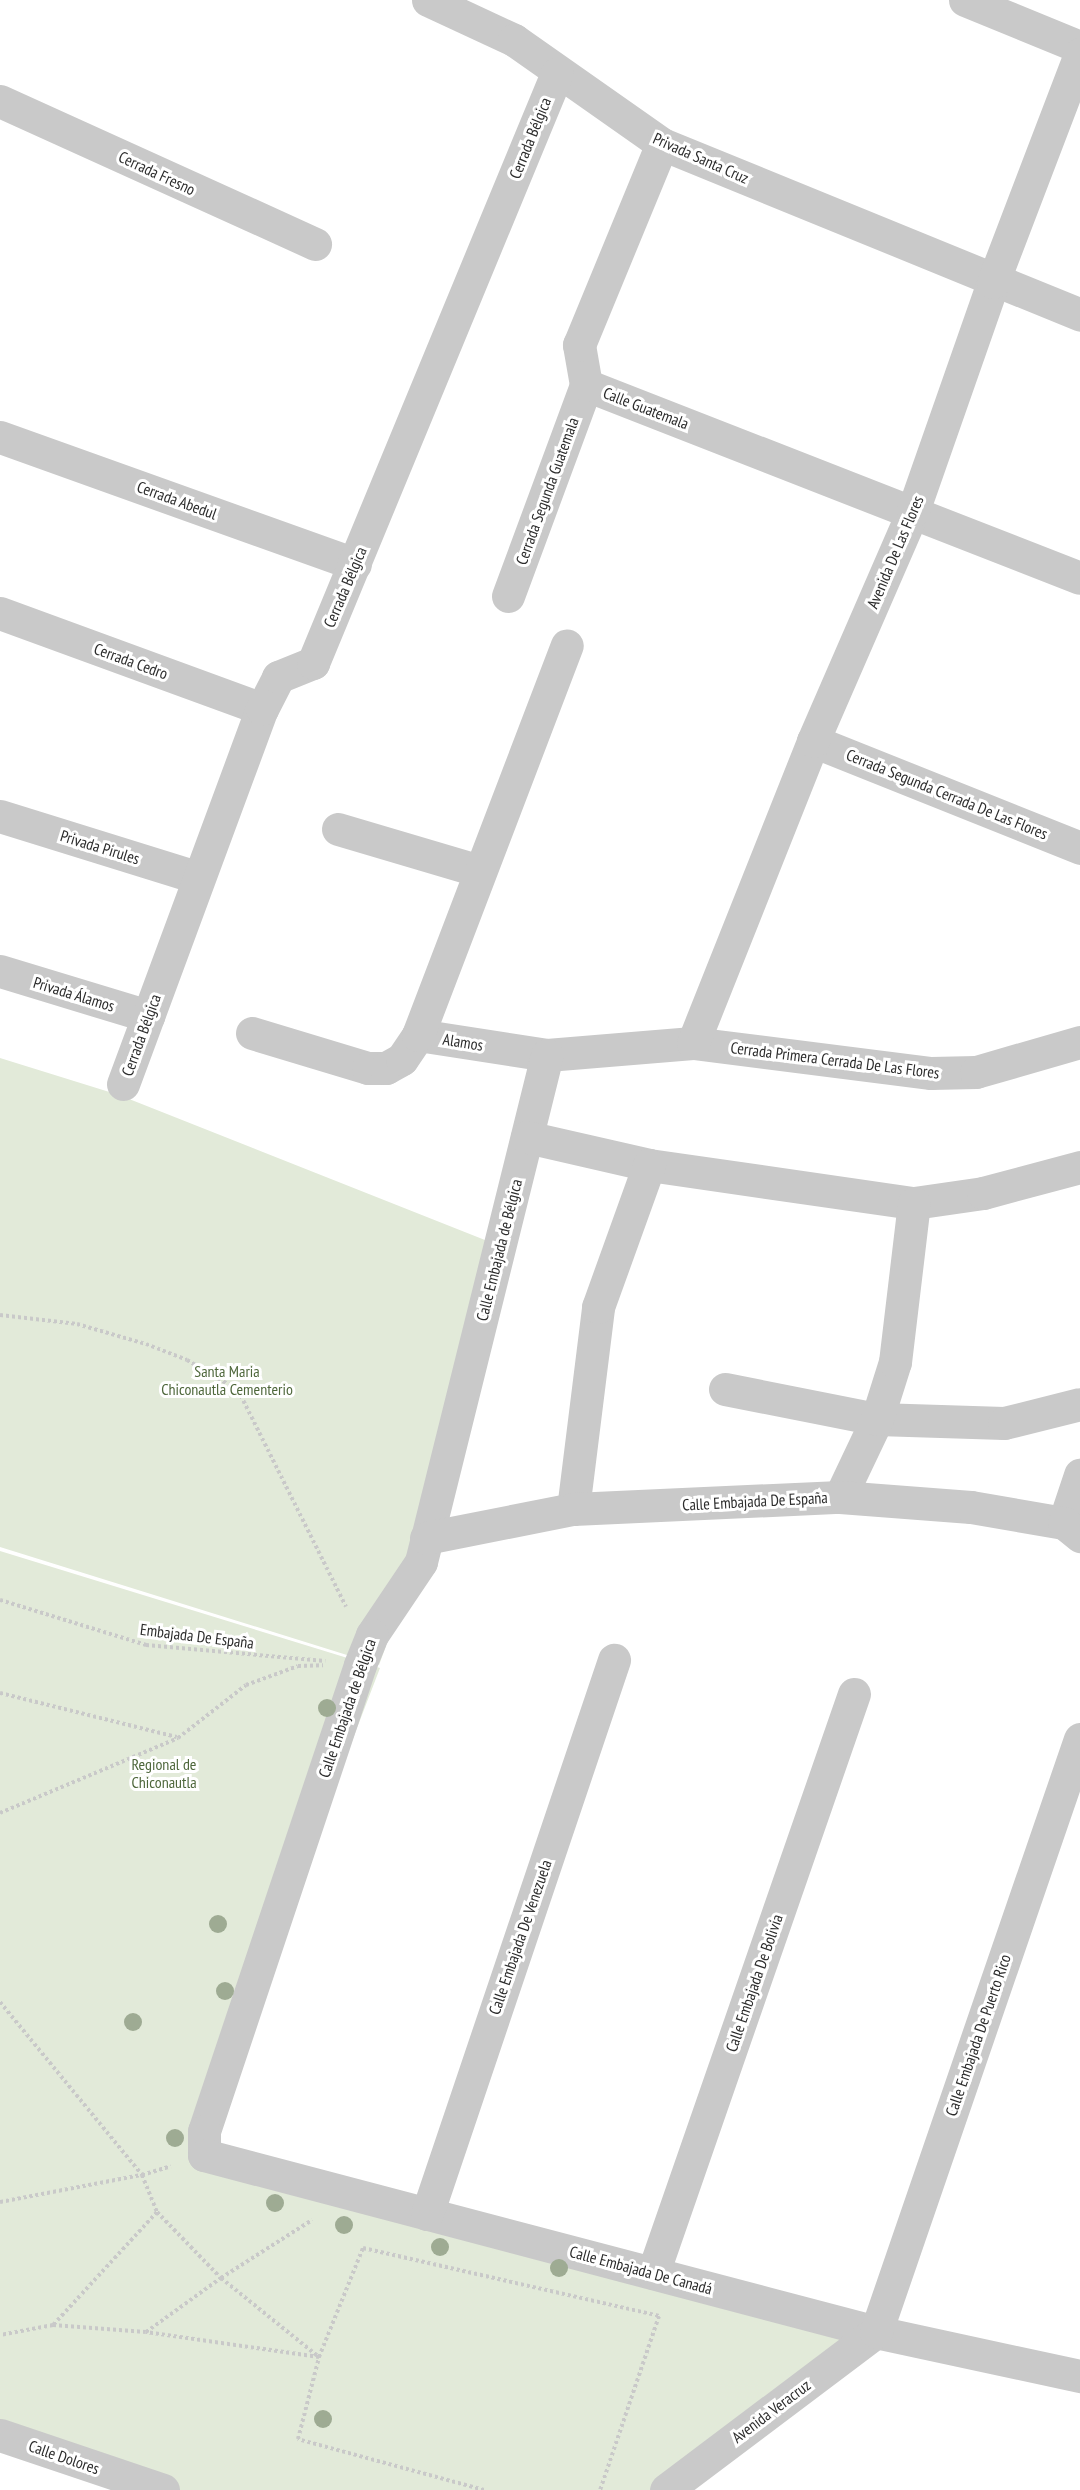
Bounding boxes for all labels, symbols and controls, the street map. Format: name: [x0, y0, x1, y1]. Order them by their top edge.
street label: Cerrada Bélgica: [505, 95, 555, 181]
street label: Privada Santa Cruz: [650, 128, 752, 188]
street label: Cerrada Fresno: [116, 147, 198, 199]
street label: Calle Guatemala: [601, 383, 691, 433]
street label: Cerrada Segunda Guatemala: [511, 415, 583, 567]
street label: Cerrada Abedul: [134, 477, 220, 523]
street label: Avenida De Las Flores: [863, 493, 927, 611]
street label: Cerrada Bélgica: [319, 544, 371, 630]
street label: Cerrada Cedro: [91, 639, 171, 683]
street label: Cerrada Segunda Cerrada De Las Flores: [844, 745, 1050, 843]
street label: Privada Pirules: [58, 826, 142, 868]
street label: Privada Álamos: [31, 972, 117, 1016]
street label: Cerrada Bélgica: [117, 991, 165, 1079]
street label: Alamos: [442, 1029, 484, 1055]
street label: Cerrada Primera Cerrada De Las Flores: [729, 1038, 941, 1082]
street label: Calle Embajada de Bélgica: [472, 1177, 526, 1323]
park label: Santa Maria Chiconautla Cementerio: [161, 1361, 293, 1399]
street label: Calle Embajada De España: [682, 1488, 828, 1514]
street label: Embajada De España: [139, 1619, 255, 1653]
street label: Calle Embajada de Bélgica: [314, 1636, 380, 1780]
park label: Regional de Chiconautla: [131, 1754, 197, 1792]
street label: Calle Embajada De Venezuela: [484, 1857, 556, 2017]
street label: Calle Embajada De Bolivia: [721, 1912, 787, 2054]
street label: Calle Embajada De Puerto Rico: [941, 1952, 1015, 2118]
street label: Calle Embajada De Canadá: [568, 2242, 714, 2298]
street label: Avenida Veracruz: [728, 2375, 814, 2447]
street label: Calle Dolores: [26, 2436, 102, 2478]

